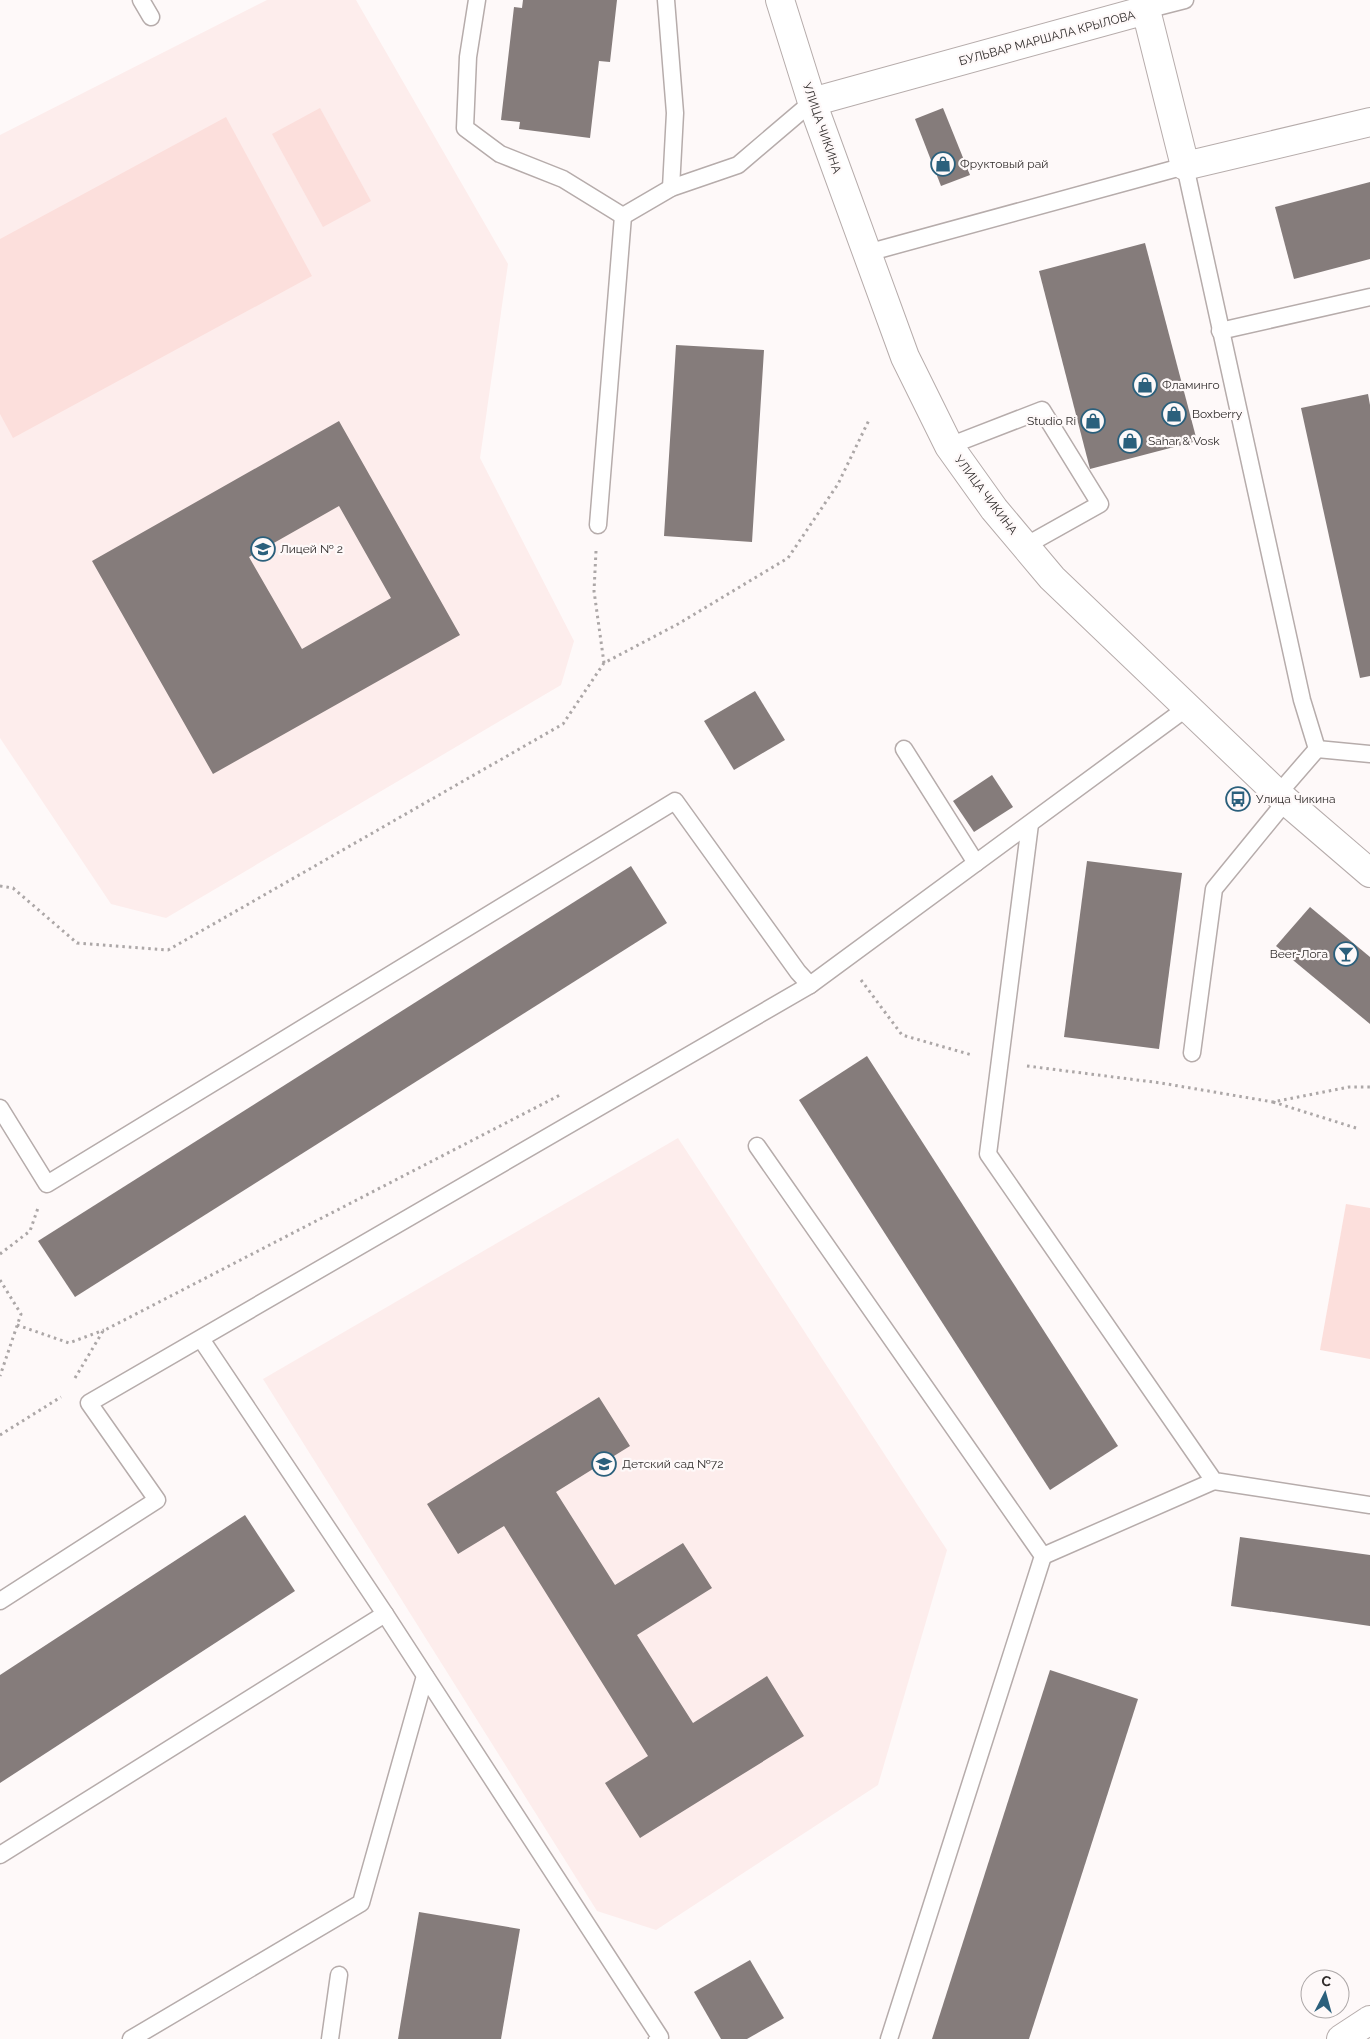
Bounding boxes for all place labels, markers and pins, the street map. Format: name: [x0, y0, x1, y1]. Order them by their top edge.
shop icon: Фруктовый рай: [930, 151, 956, 177]
place label: Фруктовый рай: [960, 157, 1048, 171]
shop icon: Фламинго: [1132, 372, 1158, 398]
place label: Фламинго: [1162, 378, 1220, 392]
shop icon: Boxberry: [1161, 401, 1187, 427]
place label: Boxberry: [1192, 407, 1243, 421]
shop icon: Studio Ri: [1080, 408, 1106, 434]
place label: Studio Ri: [1027, 414, 1076, 428]
shop icon: Sahar & Vosk: [1117, 428, 1143, 454]
place label: Sahar & Vosk: [1148, 434, 1220, 448]
school or university icon: Лицей № 2: [250, 536, 276, 562]
place label: Лицей № 2: [280, 542, 343, 556]
bus stop icon: Улица Чикина: [1225, 786, 1251, 812]
place label: Улица Чикина: [1256, 792, 1336, 806]
bar icon: Beer-Лога: [1333, 941, 1359, 967]
place label: Beer-Лога: [1270, 947, 1328, 961]
school or university icon: Детский сад №72: [591, 1451, 617, 1477]
place label: Детский сад №72: [622, 1457, 723, 1471]

